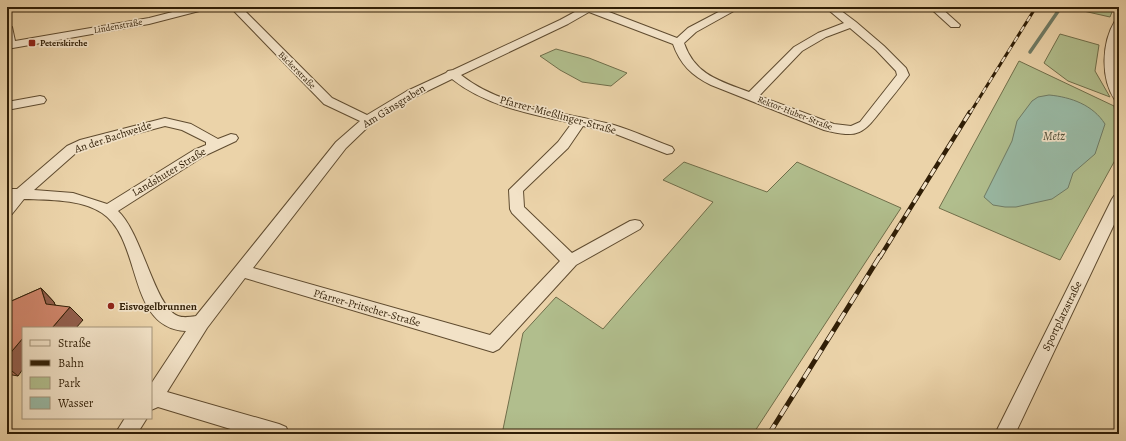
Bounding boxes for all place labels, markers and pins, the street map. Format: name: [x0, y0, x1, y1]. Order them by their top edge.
place label: Peterskirche: [40, 37, 87, 49]
marker: Peterskirche: [27, 38, 37, 48]
place label: Eisvogelbrunnen: [119, 299, 197, 314]
marker: Eisvogelbrunnen: [106, 301, 116, 311]

